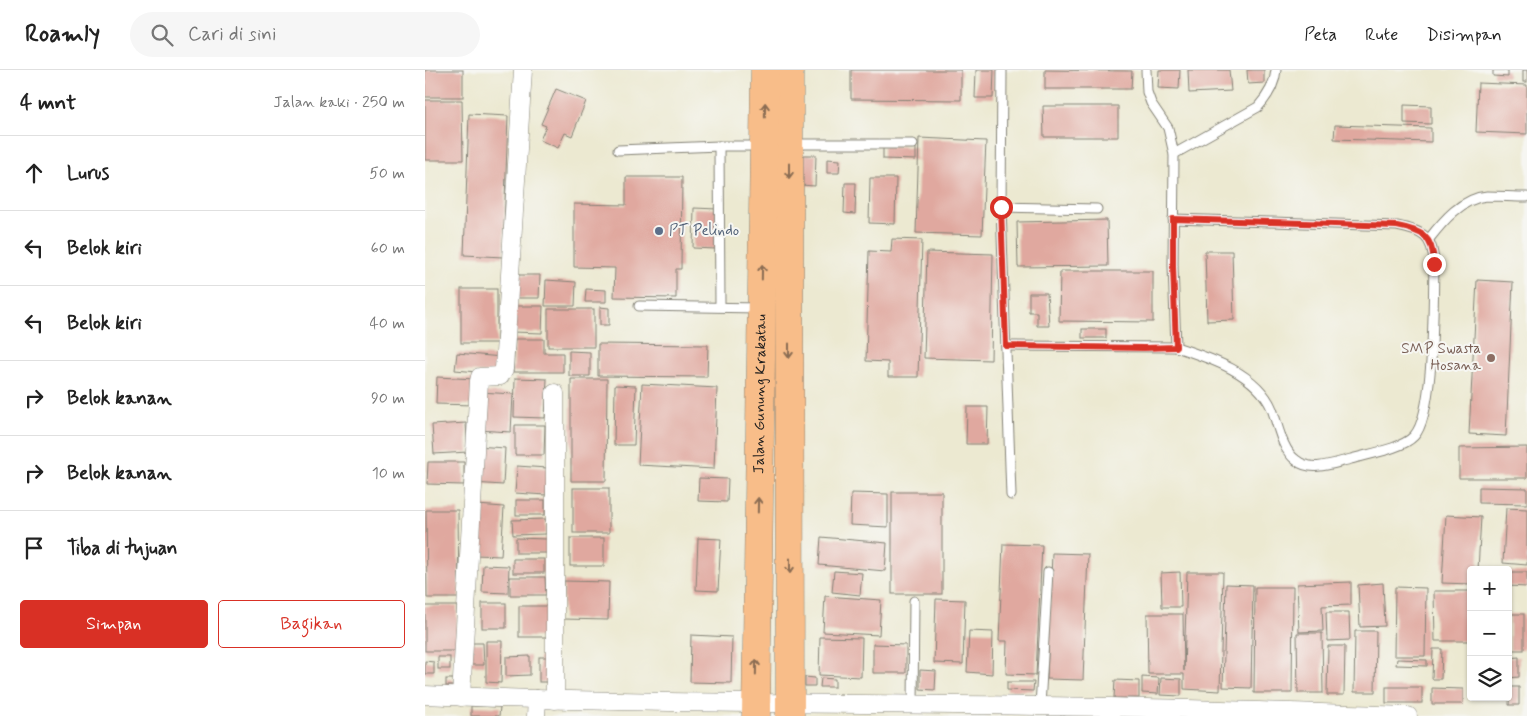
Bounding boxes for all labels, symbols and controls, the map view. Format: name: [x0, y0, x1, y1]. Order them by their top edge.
search box: [130, 12, 480, 57]
text: Roamly: [25, 19, 100, 50]
icon: search: [148, 21, 176, 49]
text: Cari di sini: [188, 22, 276, 47]
text: Peta: [1304, 23, 1337, 47]
text: Rute: [1365, 23, 1398, 47]
text: Disimpan: [1426, 23, 1502, 47]
text: 4 mnt: [20, 89, 76, 117]
text: Jalan kaki · 250 m: [273, 92, 405, 113]
one-way arrow: [760, 102, 770, 118]
icon: ahead: [20, 159, 48, 187]
text: Lurus: [67, 161, 109, 186]
one-way arrow: [784, 162, 794, 179]
text: 50 m: [369, 163, 405, 184]
route start: [990, 196, 1013, 219]
place label: PT Pelindo: [669, 221, 739, 241]
marker: PT Pelindo: [653, 225, 665, 237]
icon: left: [20, 234, 48, 262]
text: Belok kiri: [67, 236, 142, 261]
text: 60 m: [371, 238, 405, 259]
route end: [1423, 253, 1446, 276]
one-way arrow: [757, 265, 766, 281]
icon: left: [20, 309, 48, 337]
text: Belok kiri: [67, 311, 142, 336]
text: 40 m: [369, 313, 405, 334]
street label: Jalan Gunung Krakatau: [749, 314, 772, 474]
place label: SMP Swasta Hosana: [1401, 339, 1482, 376]
one-way arrow: [784, 342, 794, 359]
marker: SMP Swasta Hosana: [1485, 352, 1497, 364]
icon: right: [20, 384, 48, 412]
text: Belok kanan: [67, 386, 172, 411]
text: 90 m: [371, 388, 405, 409]
icon: right: [20, 459, 48, 487]
text: Belok kanan: [67, 461, 172, 486]
text: 10 m: [372, 463, 405, 484]
one-way arrow: [754, 497, 763, 513]
icon: arrive: [20, 534, 48, 562]
text: Tiba di tujuan: [67, 536, 178, 561]
one-way arrow: [785, 558, 795, 574]
map controls: [1467, 566, 1512, 701]
button: +: [1467, 566, 1512, 611]
button: Simpan: [20, 600, 208, 648]
button: Bagikan: [218, 600, 405, 648]
button: −: [1467, 611, 1512, 656]
button: layers: [1467, 656, 1512, 701]
one-way arrow: [752, 660, 761, 676]

